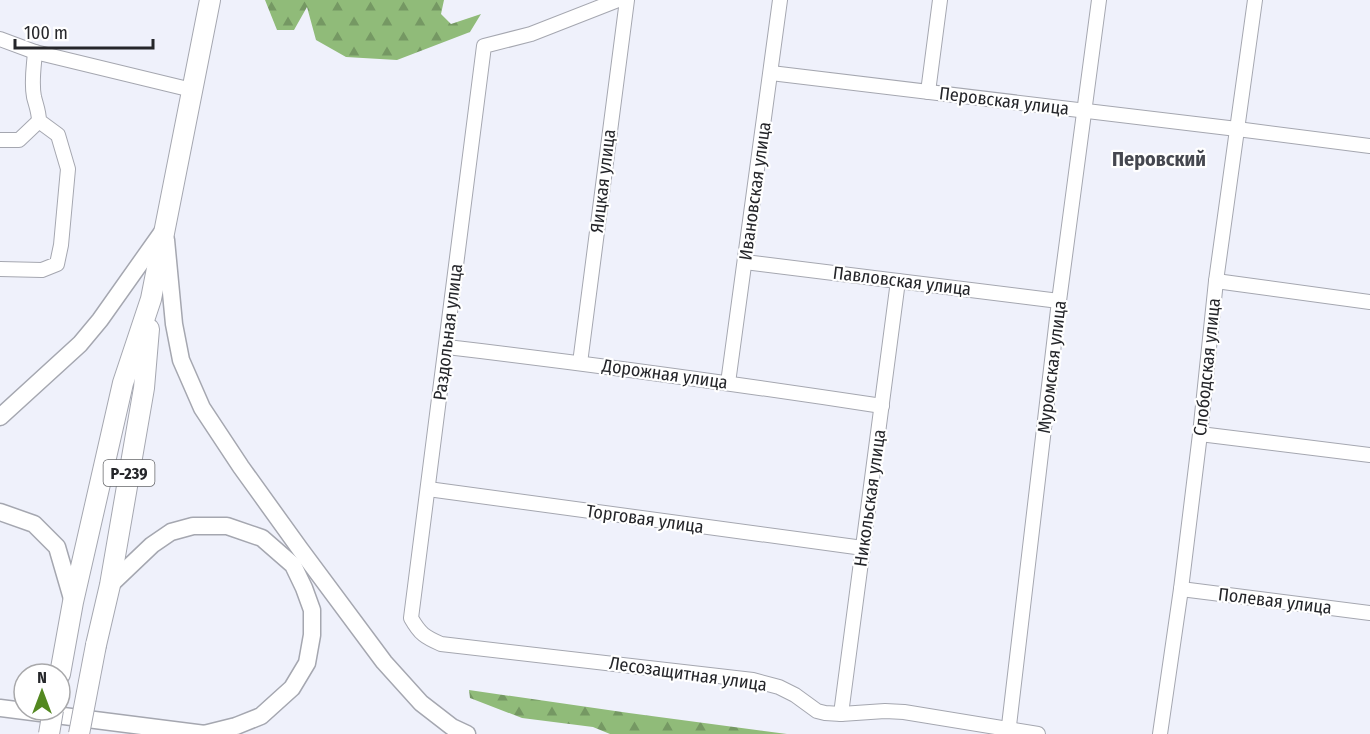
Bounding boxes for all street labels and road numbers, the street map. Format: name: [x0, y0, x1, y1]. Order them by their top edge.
street label: Перовская улица: [938, 82, 1070, 120]
street label: Ивановская улица: [734, 120, 776, 262]
street label: Яицкая улица: [586, 128, 620, 234]
street label: Раздольная улица: [429, 262, 467, 402]
street label: Павловская улица: [832, 262, 973, 300]
street label: Слободская улица: [1189, 297, 1225, 437]
street label: Муромская улица: [1033, 299, 1071, 435]
street label: Дорожная улица: [600, 354, 729, 394]
street label: Никольская улица: [849, 428, 891, 568]
road number: Р-239: [104, 460, 154, 486]
street label: Торговая улица: [585, 500, 705, 538]
street label: Полевая улица: [1217, 583, 1333, 619]
street label: Лесозащитная улица: [608, 652, 768, 696]

